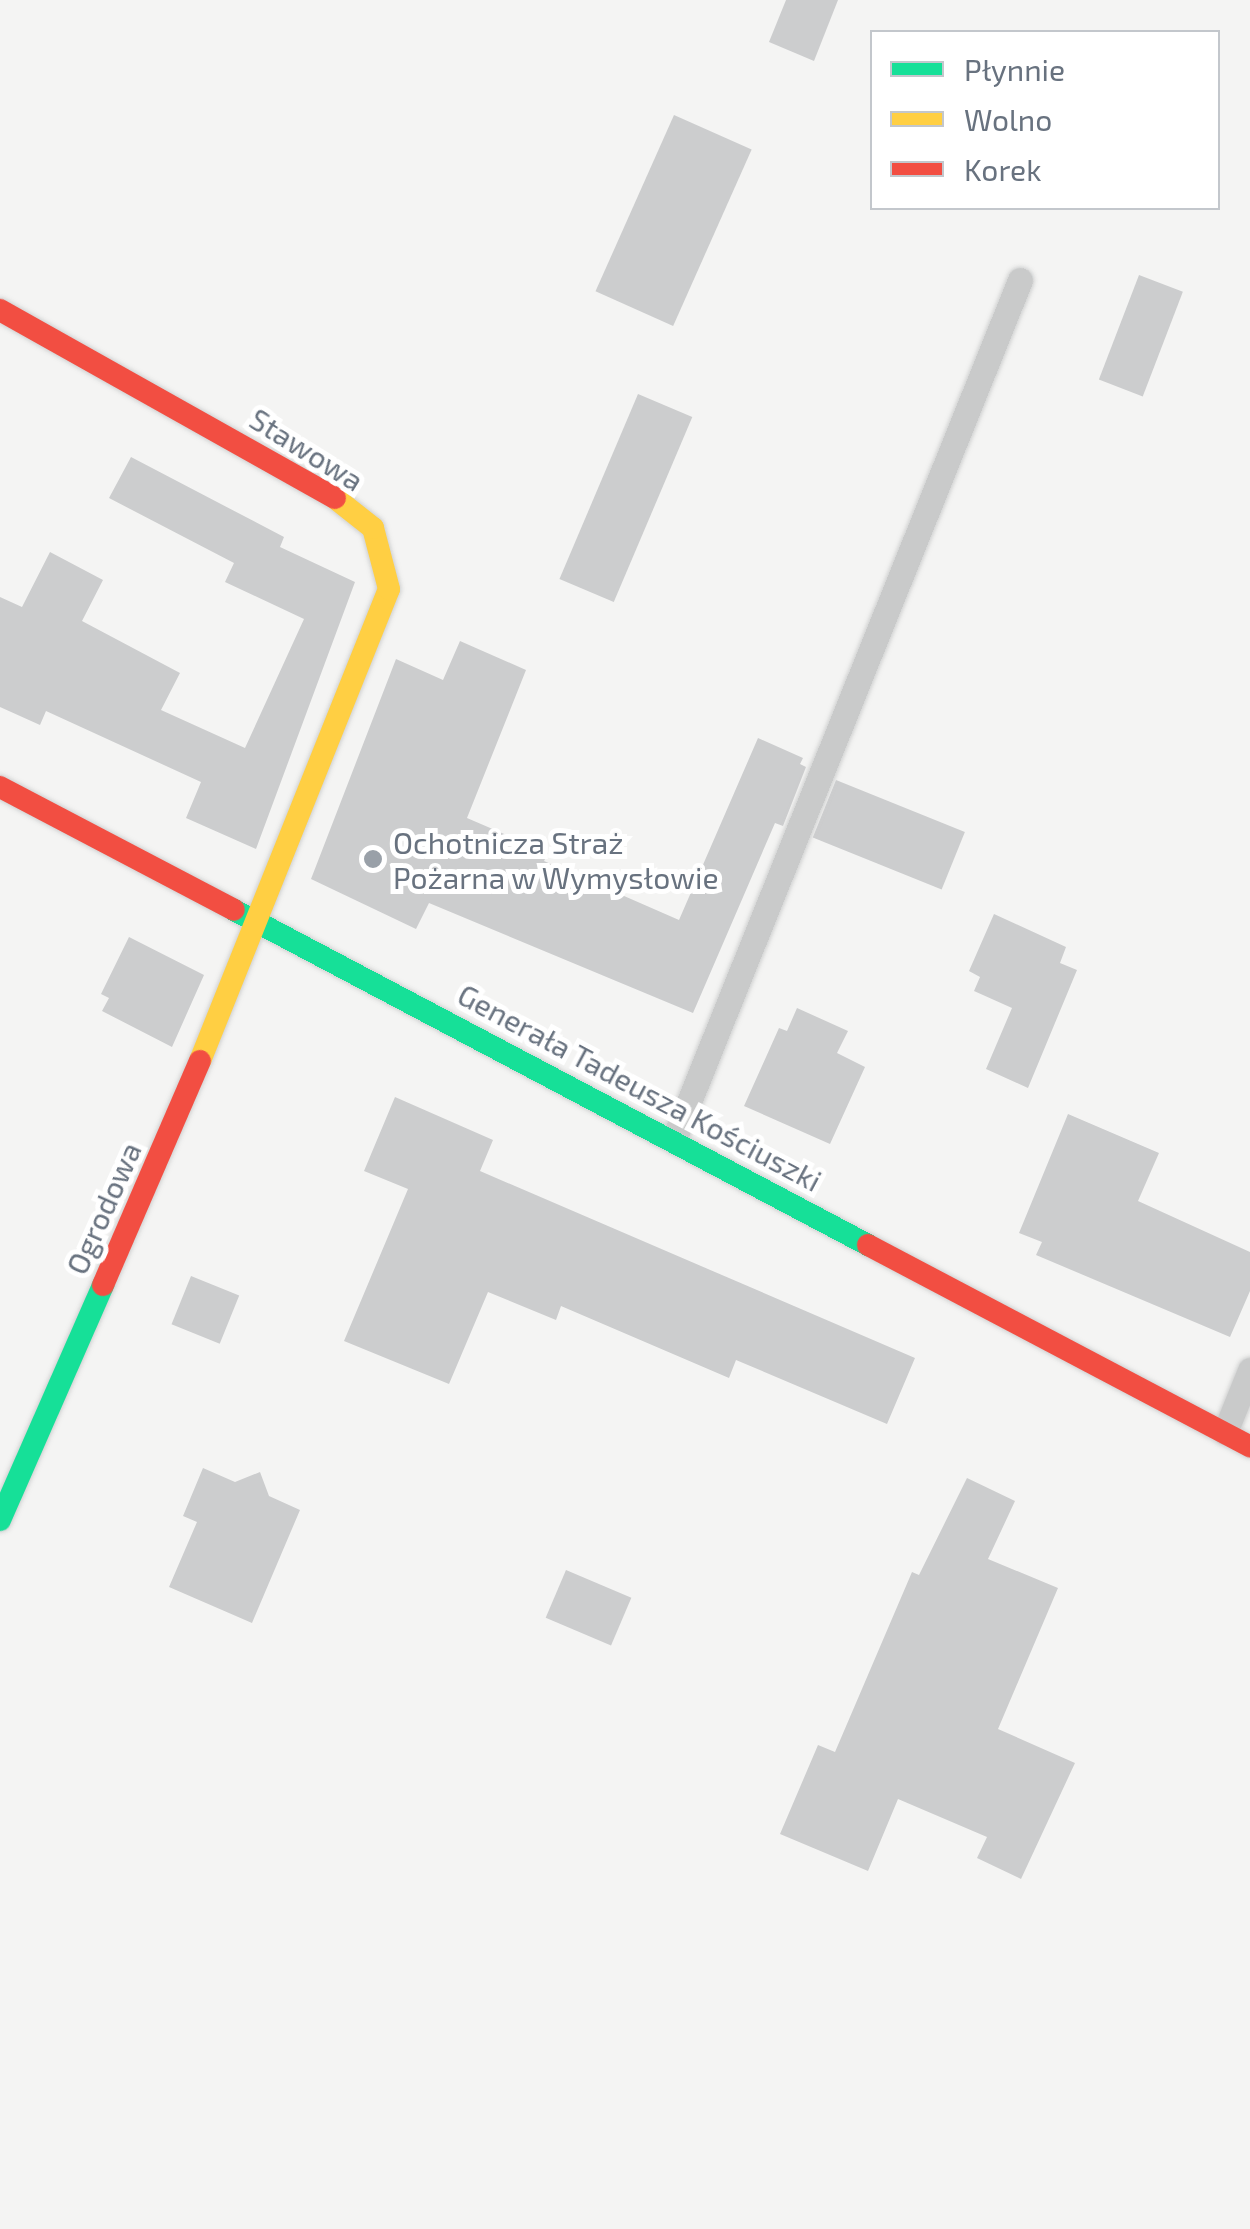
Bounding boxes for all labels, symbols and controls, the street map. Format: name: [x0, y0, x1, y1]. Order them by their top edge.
legend: [870, 30, 1220, 210]
text: Płynnie: [964, 51, 1065, 87]
text: Wolno: [964, 101, 1052, 137]
text: Korek: [964, 151, 1041, 187]
street label: Stawowa: [244, 400, 370, 498]
place label: Ochotnicza Straż Pożarna w Wymysłowie: [393, 824, 720, 894]
marker: Ochotnicza Straż Pożarna w Wymysłowie: [362, 848, 384, 870]
street label: Generała Tadeusza Kościuszki: [452, 976, 828, 1198]
street label: Ogrodowa: [58, 1136, 148, 1280]

